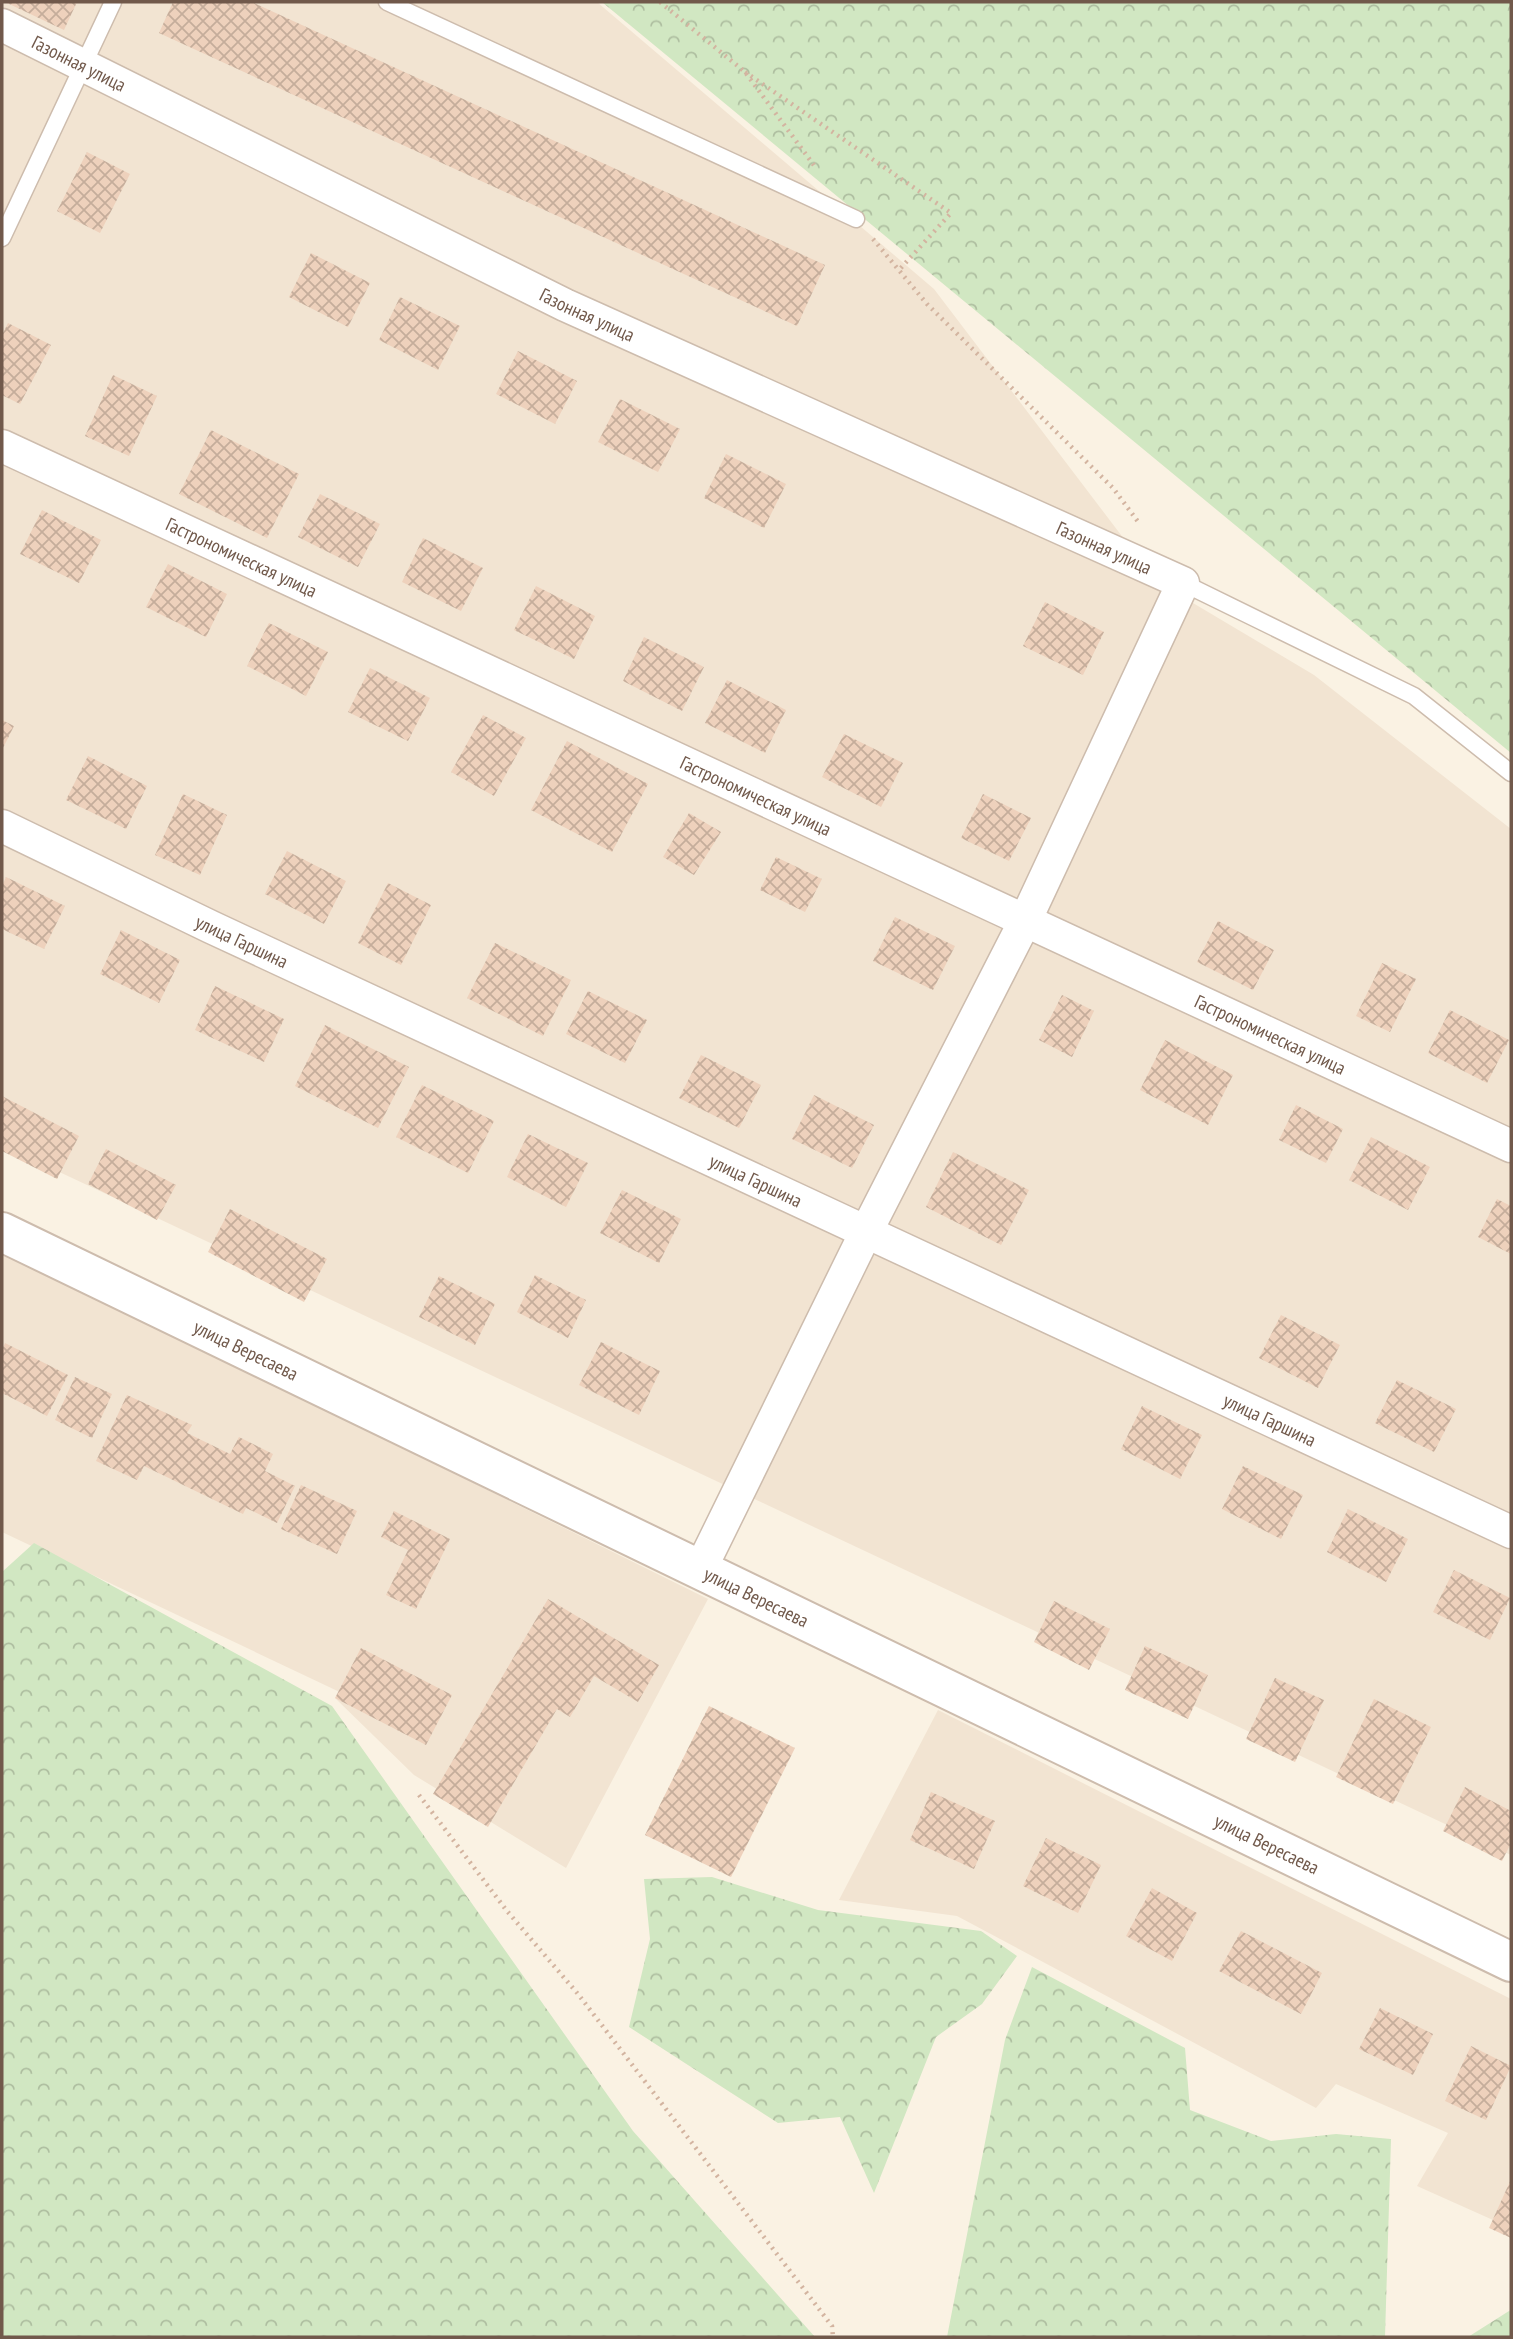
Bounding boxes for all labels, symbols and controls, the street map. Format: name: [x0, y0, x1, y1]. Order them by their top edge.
street label: Газонная улица: [28, 30, 130, 97]
street label: Газонная улица: [536, 282, 639, 347]
street label: Гастрономическая улица: [162, 512, 321, 602]
street label: Газонная улица: [1053, 516, 1156, 579]
street label: Гастрономическая улица: [676, 750, 835, 841]
street label: улица Гаршина: [191, 909, 292, 973]
street label: Гастрономическая улица: [1191, 989, 1350, 1080]
street label: улица Гаршина: [706, 1149, 806, 1212]
street label: улица Вересаева: [190, 1315, 302, 1385]
street label: улица Гаршина: [1220, 1388, 1320, 1452]
street label: улица Вересаева: [700, 1561, 813, 1632]
street label: улица Вересаева: [1211, 1808, 1323, 1879]

